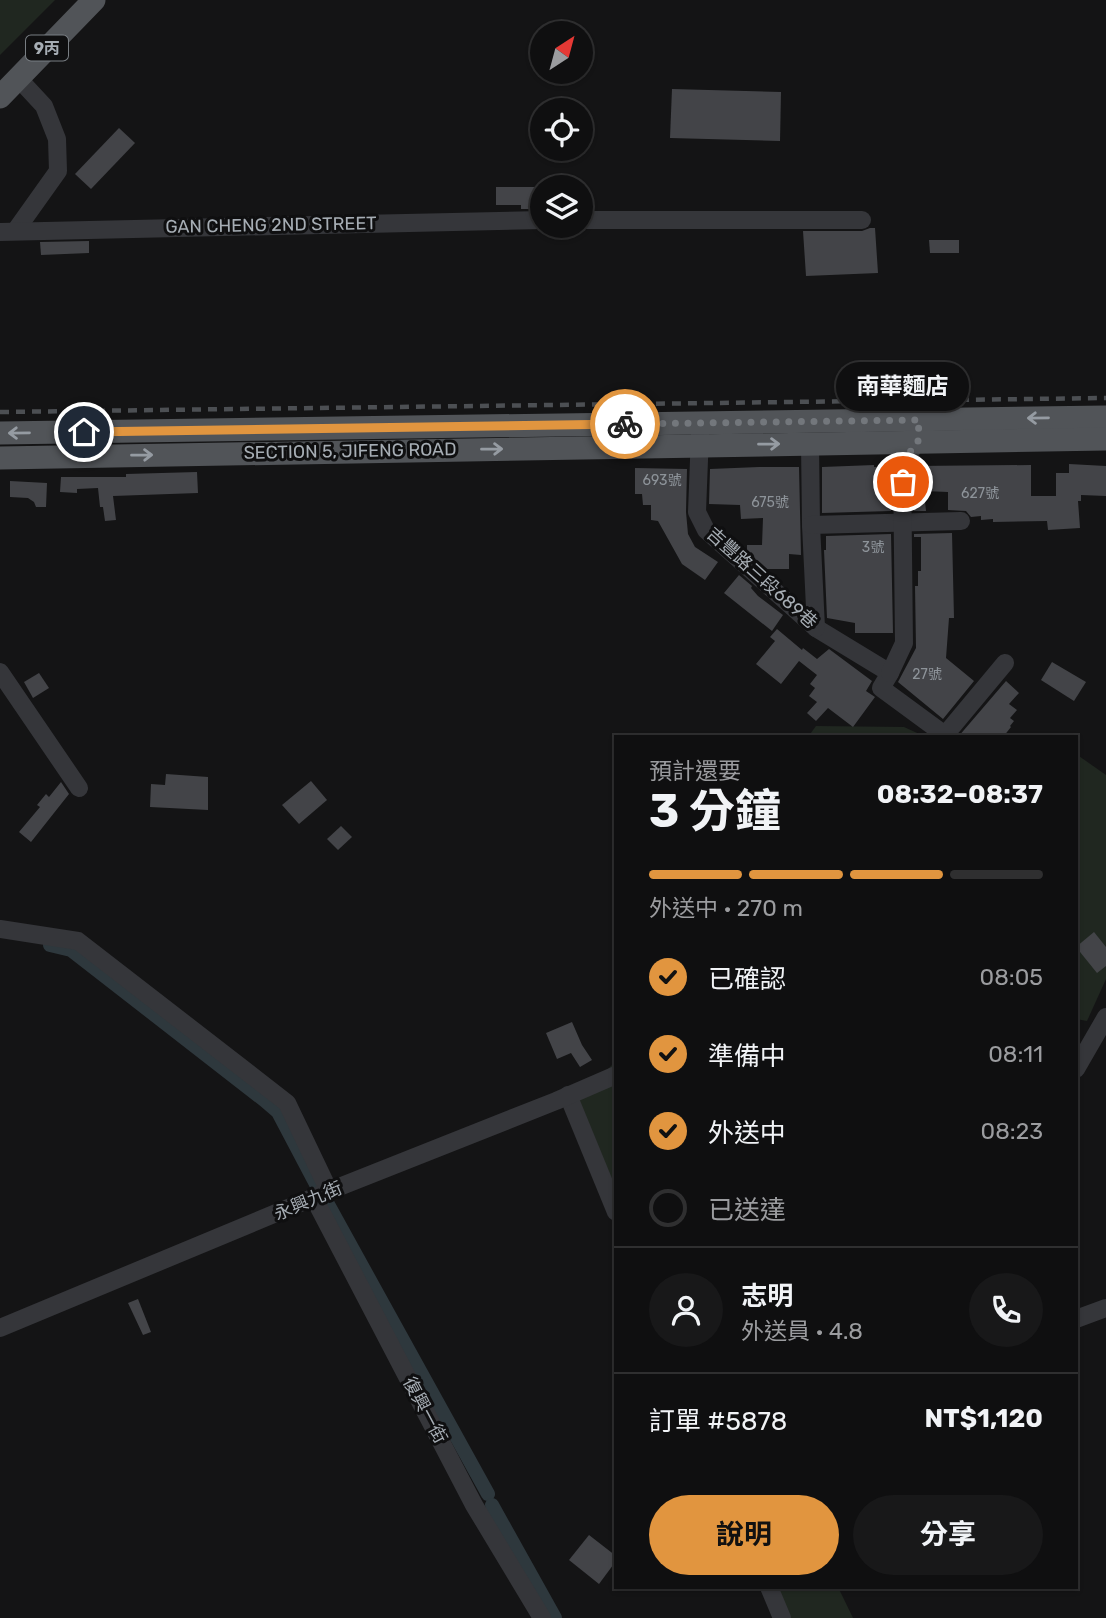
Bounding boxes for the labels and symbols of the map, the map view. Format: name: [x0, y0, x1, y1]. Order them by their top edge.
north arrow: [530, 21, 593, 84]
road number: 9丙: [26, 36, 68, 60]
street label: GAN CHENG 2ND STREET: [165, 212, 377, 238]
callout: 南華麵店: [836, 363, 970, 412]
courier: [590, 389, 660, 459]
pin: [54, 402, 114, 462]
one-way arrow: [1027, 411, 1050, 424]
one-way arrow: [8, 426, 31, 440]
one-way arrow: [757, 437, 780, 451]
street label: SECTION 5, JIFENG ROAD: [243, 438, 457, 464]
one-way arrow: [480, 442, 503, 456]
one-way arrow: [130, 449, 153, 462]
pin: [873, 452, 933, 512]
house number: 693號: [643, 472, 681, 489]
house number: 627號: [961, 485, 999, 502]
house number: 675號: [751, 494, 789, 511]
street label: 吉豐路三段689巷: [702, 523, 822, 633]
house number: 3號: [862, 539, 884, 556]
house number: 27號: [912, 666, 942, 683]
street label: 永興九街: [271, 1177, 345, 1225]
street label: 復興一街: [398, 1373, 452, 1447]

